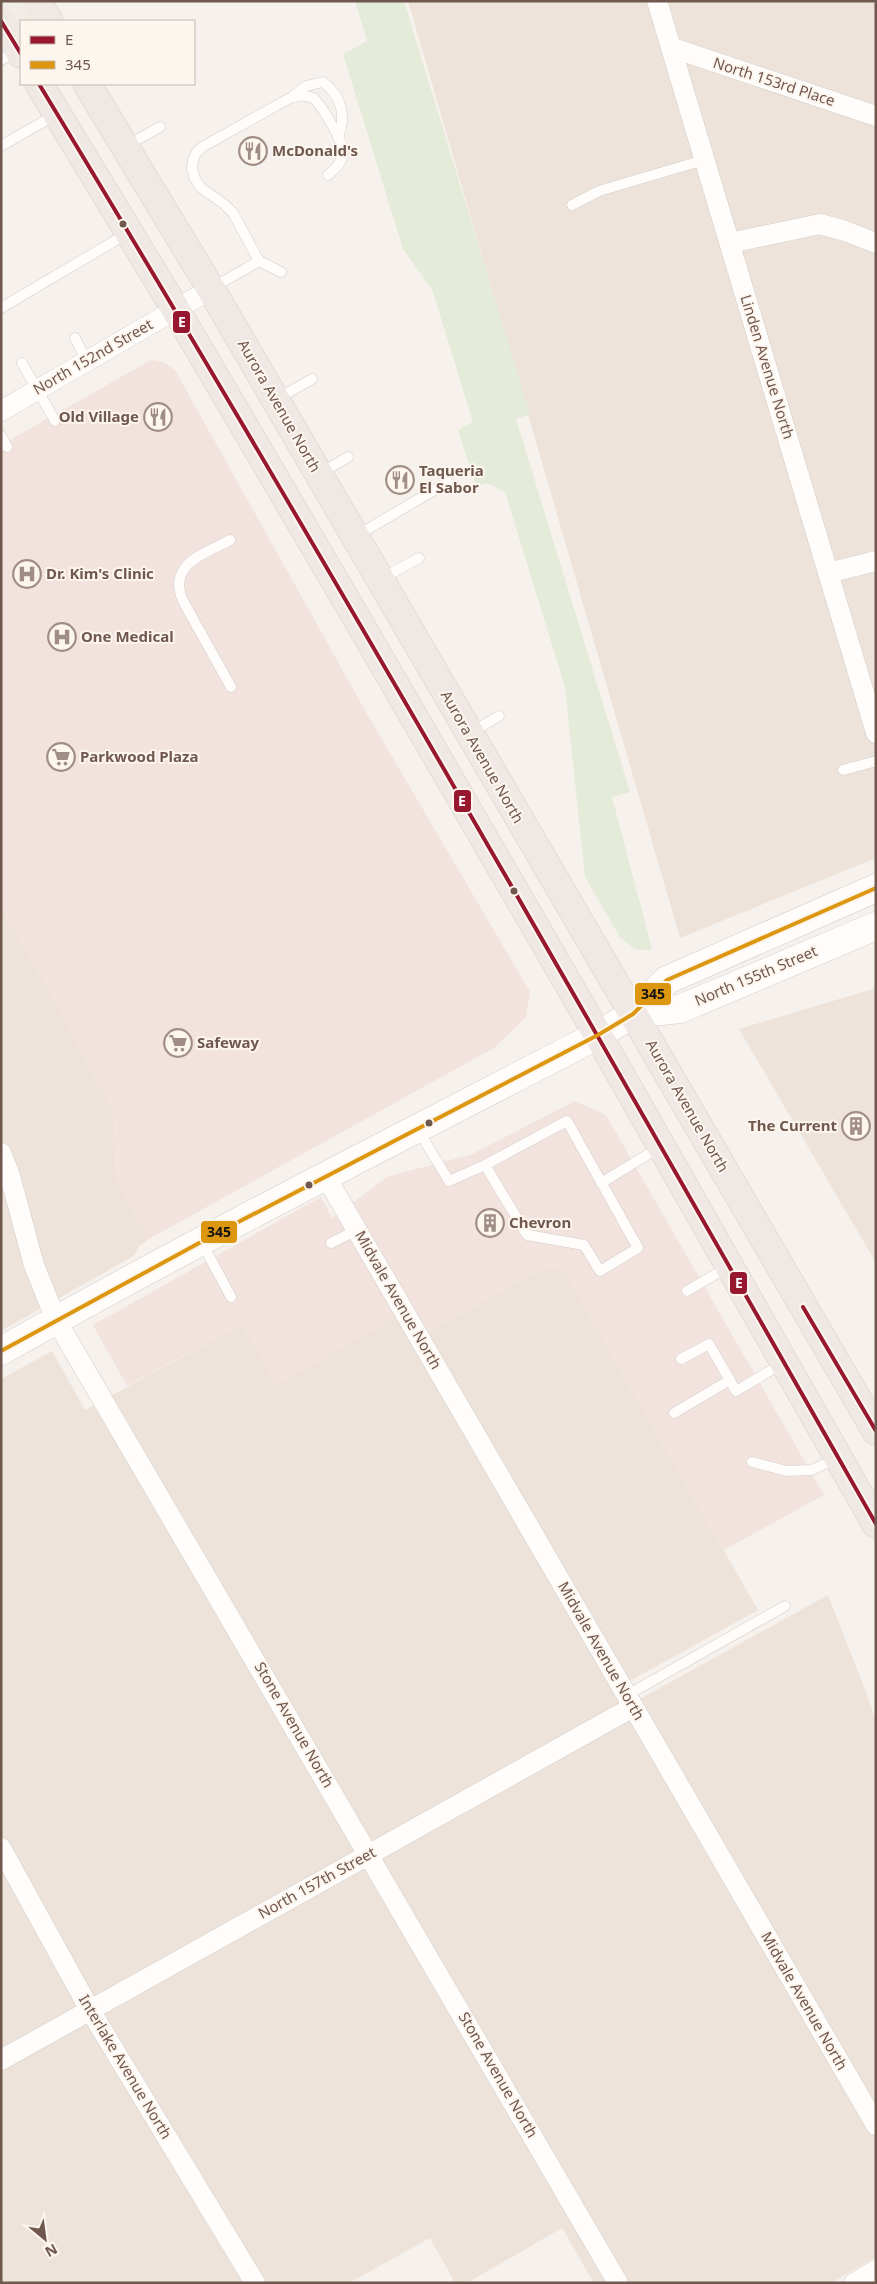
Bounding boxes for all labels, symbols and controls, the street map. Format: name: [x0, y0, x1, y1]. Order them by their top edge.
legend: [20, 20, 195, 85]
text: E: [65, 29, 73, 49]
street label: North 153rd Place: [711, 52, 838, 110]
text: 345: [65, 54, 91, 74]
restaurant icon: McDonald's: [238, 136, 268, 166]
place label: McDonald's: [272, 140, 358, 160]
unlabelled marker: [118, 219, 128, 229]
street label: Linden Avenue North: [736, 292, 799, 441]
line badge: E: [172, 310, 191, 334]
text: E: [178, 312, 186, 331]
street label: North 152nd Street: [29, 313, 157, 399]
street label: Aurora Avenue North: [234, 336, 326, 475]
restaurant icon: Old Village: [143, 402, 173, 432]
place label: Old Village: [59, 406, 139, 426]
place label: Taqueria El Sabor: [419, 460, 484, 497]
restaurant icon: Taqueria El Sabor: [385, 465, 415, 495]
hospital icon: Dr. Kim's Clinic: [12, 559, 42, 589]
place label: Dr. Kim's Clinic: [46, 563, 154, 583]
hospital icon: One Medical: [47, 622, 77, 652]
place label: One Medical: [81, 626, 174, 646]
street label: Aurora Avenue North: [437, 687, 529, 826]
supermarket icon: Parkwood Plaza: [46, 742, 76, 772]
place label: Parkwood Plaza: [80, 746, 198, 766]
line badge: E: [453, 789, 472, 813]
text: E: [458, 791, 466, 810]
unlabelled marker: [509, 886, 519, 896]
street label: North 155th Street: [691, 940, 821, 1010]
line badge: 345: [634, 982, 672, 1006]
text: 345: [641, 984, 665, 1003]
supermarket icon: Safeway: [163, 1028, 193, 1058]
place label: Safeway: [197, 1032, 260, 1052]
street label: Aurora Avenue North: [642, 1036, 734, 1175]
building icon: The Current: [841, 1111, 871, 1141]
place label: The Current: [748, 1115, 837, 1135]
unlabelled marker: [424, 1118, 434, 1128]
unlabelled marker: [304, 1180, 314, 1190]
building icon: Chevron: [475, 1208, 505, 1238]
place label: Chevron: [509, 1212, 571, 1232]
line badge: 345: [200, 1220, 238, 1244]
text: 345: [207, 1222, 231, 1241]
street label: Midvale Avenue North: [351, 1227, 447, 1372]
line badge: E: [729, 1271, 748, 1295]
text: E: [735, 1273, 743, 1292]
street label: Midvale Avenue North: [554, 1578, 650, 1723]
street label: Stone Avenue North: [251, 1658, 339, 1791]
street label: North 157th Street: [254, 1841, 379, 1923]
street label: Midvale Avenue North: [757, 1928, 853, 2073]
street label: Interlake Avenue North: [75, 1991, 177, 2142]
street label: Stone Avenue North: [455, 2008, 543, 2141]
north arrow: [20, 2214, 70, 2264]
text: N: [42, 2240, 61, 2262]

